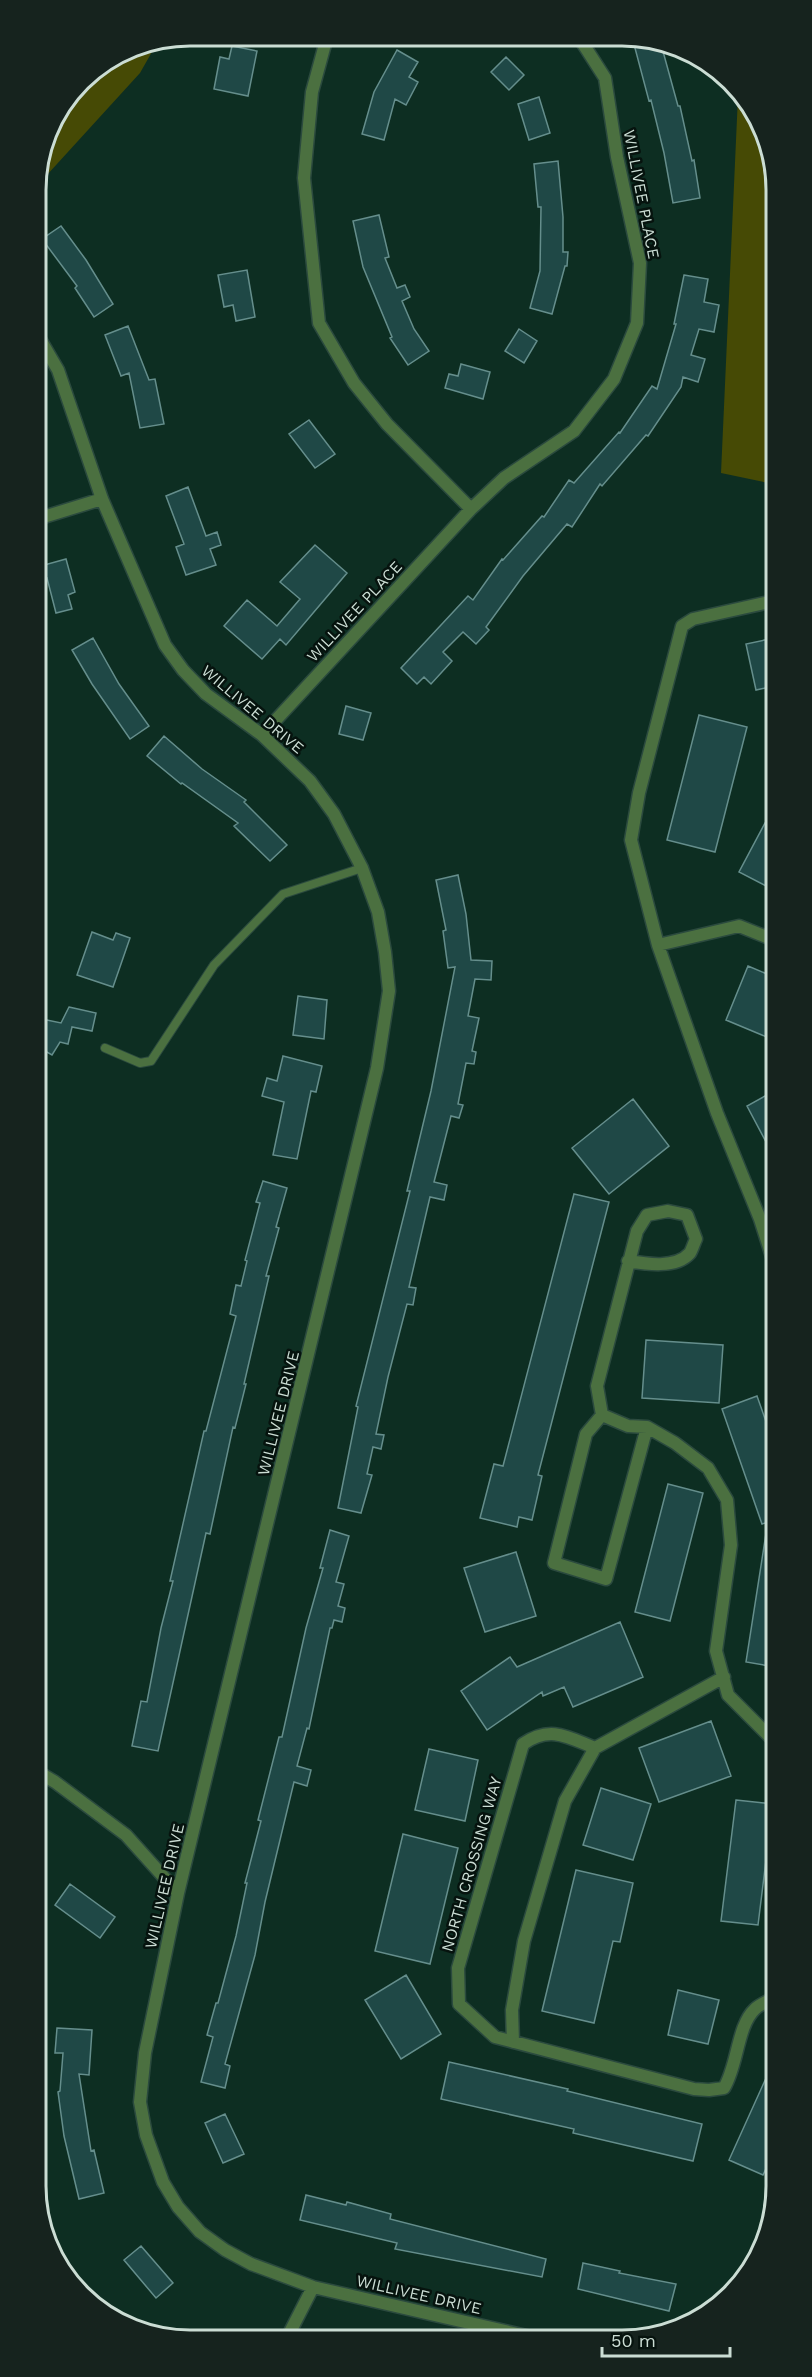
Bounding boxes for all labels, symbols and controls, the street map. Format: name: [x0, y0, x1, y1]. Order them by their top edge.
street label: WILLIVEE PLACE: [620, 128, 663, 260]
street label: WILLIVEE PLACE: [303, 557, 406, 666]
street label: WILLIVEE DRIVE: [198, 661, 308, 758]
street label: WILLIVEE DRIVE: [254, 1349, 303, 1477]
street label: NORTH CROSSING WAY: [437, 1774, 506, 1954]
street label: WILLIVEE DRIVE: [141, 1822, 188, 1950]
street label: WILLIVEE DRIVE: [355, 2271, 483, 2318]
scale bar: [602, 2320, 730, 2358]
text: 50 m: [611, 2330, 656, 2351]

